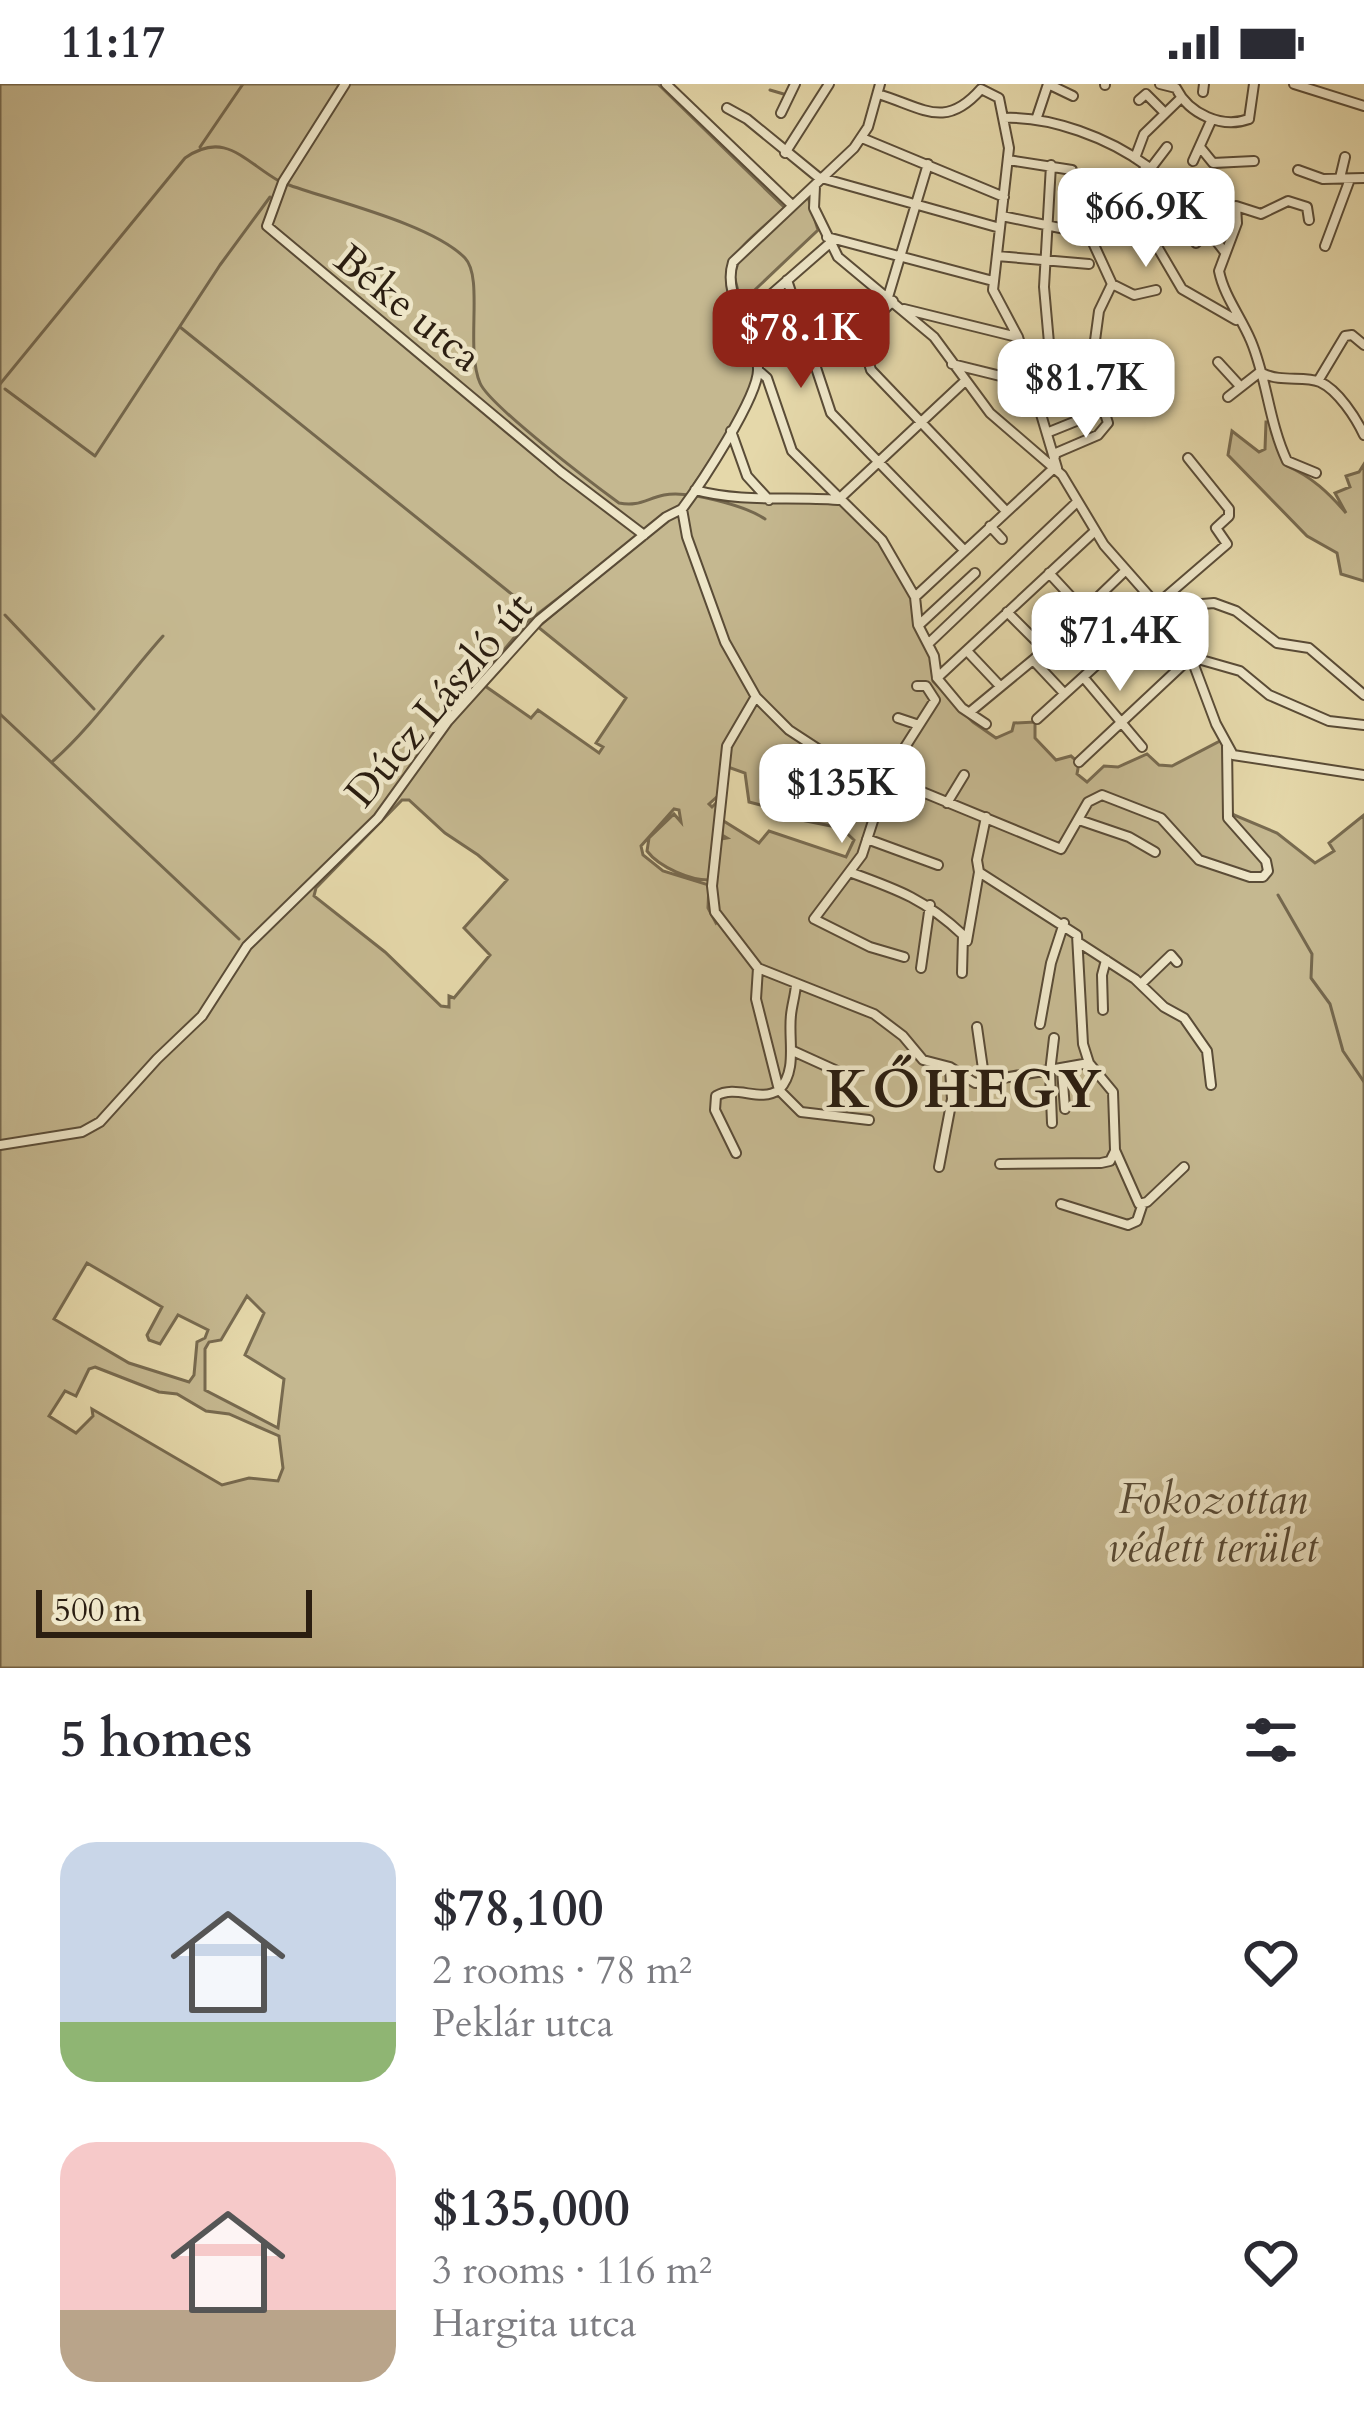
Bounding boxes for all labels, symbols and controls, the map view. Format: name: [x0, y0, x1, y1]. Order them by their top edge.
text: 11:17: [60, 12, 165, 73]
pin: $66.9K: [1048, 168, 1244, 270]
text: $66.9K: [1085, 180, 1207, 233]
street label: Béke utca: [322, 231, 494, 385]
pin: $78.1K: [703, 289, 899, 391]
text: $78.1K: [740, 301, 862, 354]
pin: $81.7K: [988, 339, 1184, 441]
text: $81.7K: [1025, 351, 1147, 404]
street label: Dúcz László út: [333, 581, 546, 819]
pin: $71.4K: [1022, 592, 1218, 694]
text: $71.4K: [1059, 604, 1181, 657]
pin: $135K: [758, 744, 926, 846]
text: $135K: [786, 756, 898, 809]
district label: KŐHEGY: [826, 1054, 1104, 1127]
park label: Fokozottan védett terület: [1108, 1471, 1319, 1576]
scale bar: [36, 1584, 312, 1637]
text: 500 m: [54, 1588, 141, 1633]
text: 5 homes: [60, 1705, 252, 1775]
icon: filters: [1238, 1707, 1304, 1773]
text: $78,100: [432, 1874, 604, 1944]
icon: home: [156, 1890, 300, 2034]
icon: heart: [1238, 1929, 1304, 1995]
text: 2 rooms · 78 m²: [432, 1944, 692, 1997]
text: Peklár utca: [432, 1997, 613, 2050]
text: $135,000: [432, 2174, 630, 2244]
icon: home: [156, 2190, 300, 2334]
icon: heart: [1238, 2229, 1304, 2295]
text: 3 rooms · 116 m²: [432, 2244, 712, 2297]
text: Hargita utca: [432, 2297, 637, 2350]

